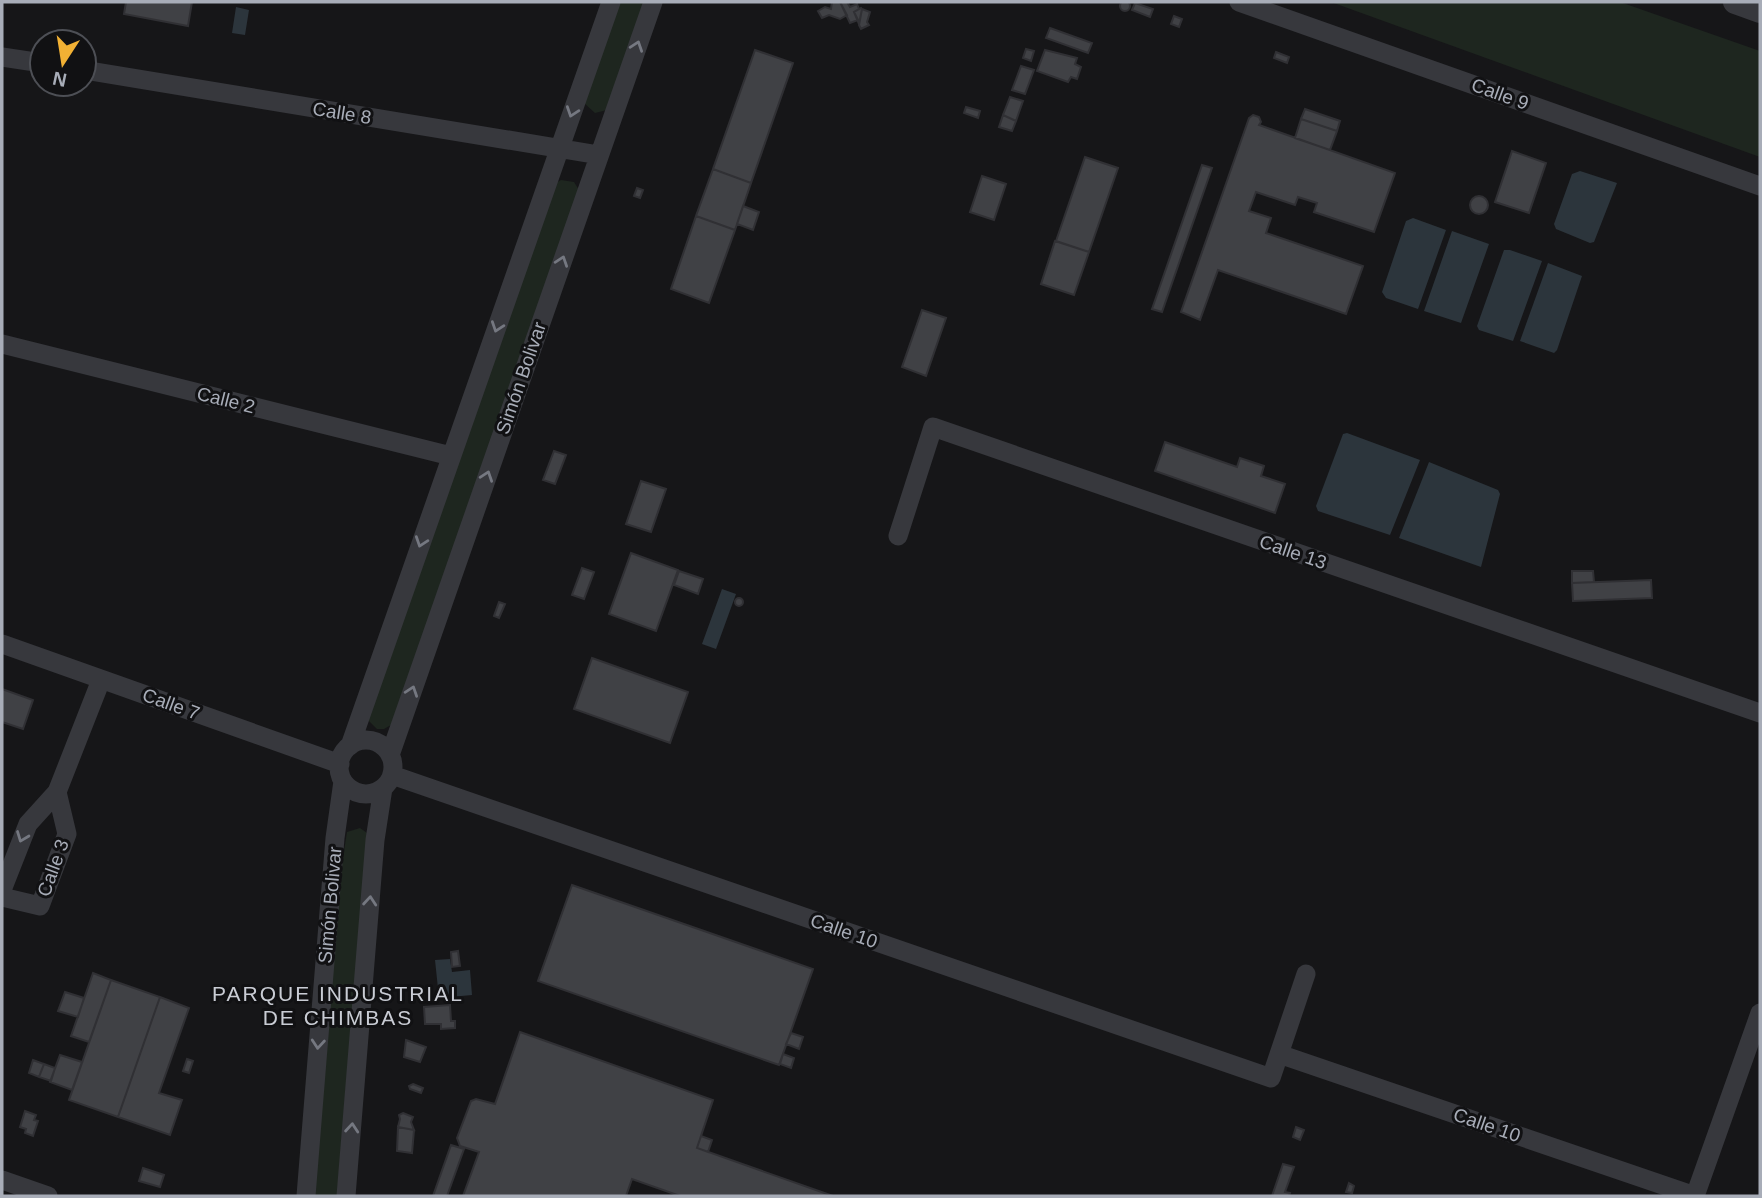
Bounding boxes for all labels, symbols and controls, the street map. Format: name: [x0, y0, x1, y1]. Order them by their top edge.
north arrow: [28, 28, 98, 98]
one-way arrow: [629, 41, 643, 53]
text: N: [51, 67, 68, 91]
street label: Calle 9: [1469, 74, 1531, 114]
street label: Calle 8: [311, 98, 373, 128]
one-way arrow: [566, 106, 580, 118]
one-way arrow: [554, 256, 568, 268]
street label: Simón Bolivar: [492, 319, 550, 437]
one-way arrow: [491, 320, 505, 332]
street label: Calle 2: [195, 383, 257, 417]
one-way arrow: [479, 470, 493, 482]
street label: Calle 13: [1257, 531, 1329, 573]
one-way arrow: [415, 535, 429, 547]
street label: Calle 7: [140, 684, 202, 724]
one-way arrow: [404, 685, 418, 697]
one-way arrow: [17, 830, 31, 842]
street label: Calle 3: [33, 837, 73, 899]
street label: Simón Bolivar: [314, 845, 346, 964]
one-way arrow: [362, 896, 377, 907]
street label: Calle 10: [808, 910, 880, 952]
district label: PARQUE INDUSTRIAL DE CHIMBAS: [212, 982, 464, 1029]
one-way arrow: [311, 1039, 326, 1050]
street label: Calle 10: [1451, 1104, 1523, 1146]
one-way arrow: [344, 1122, 359, 1133]

